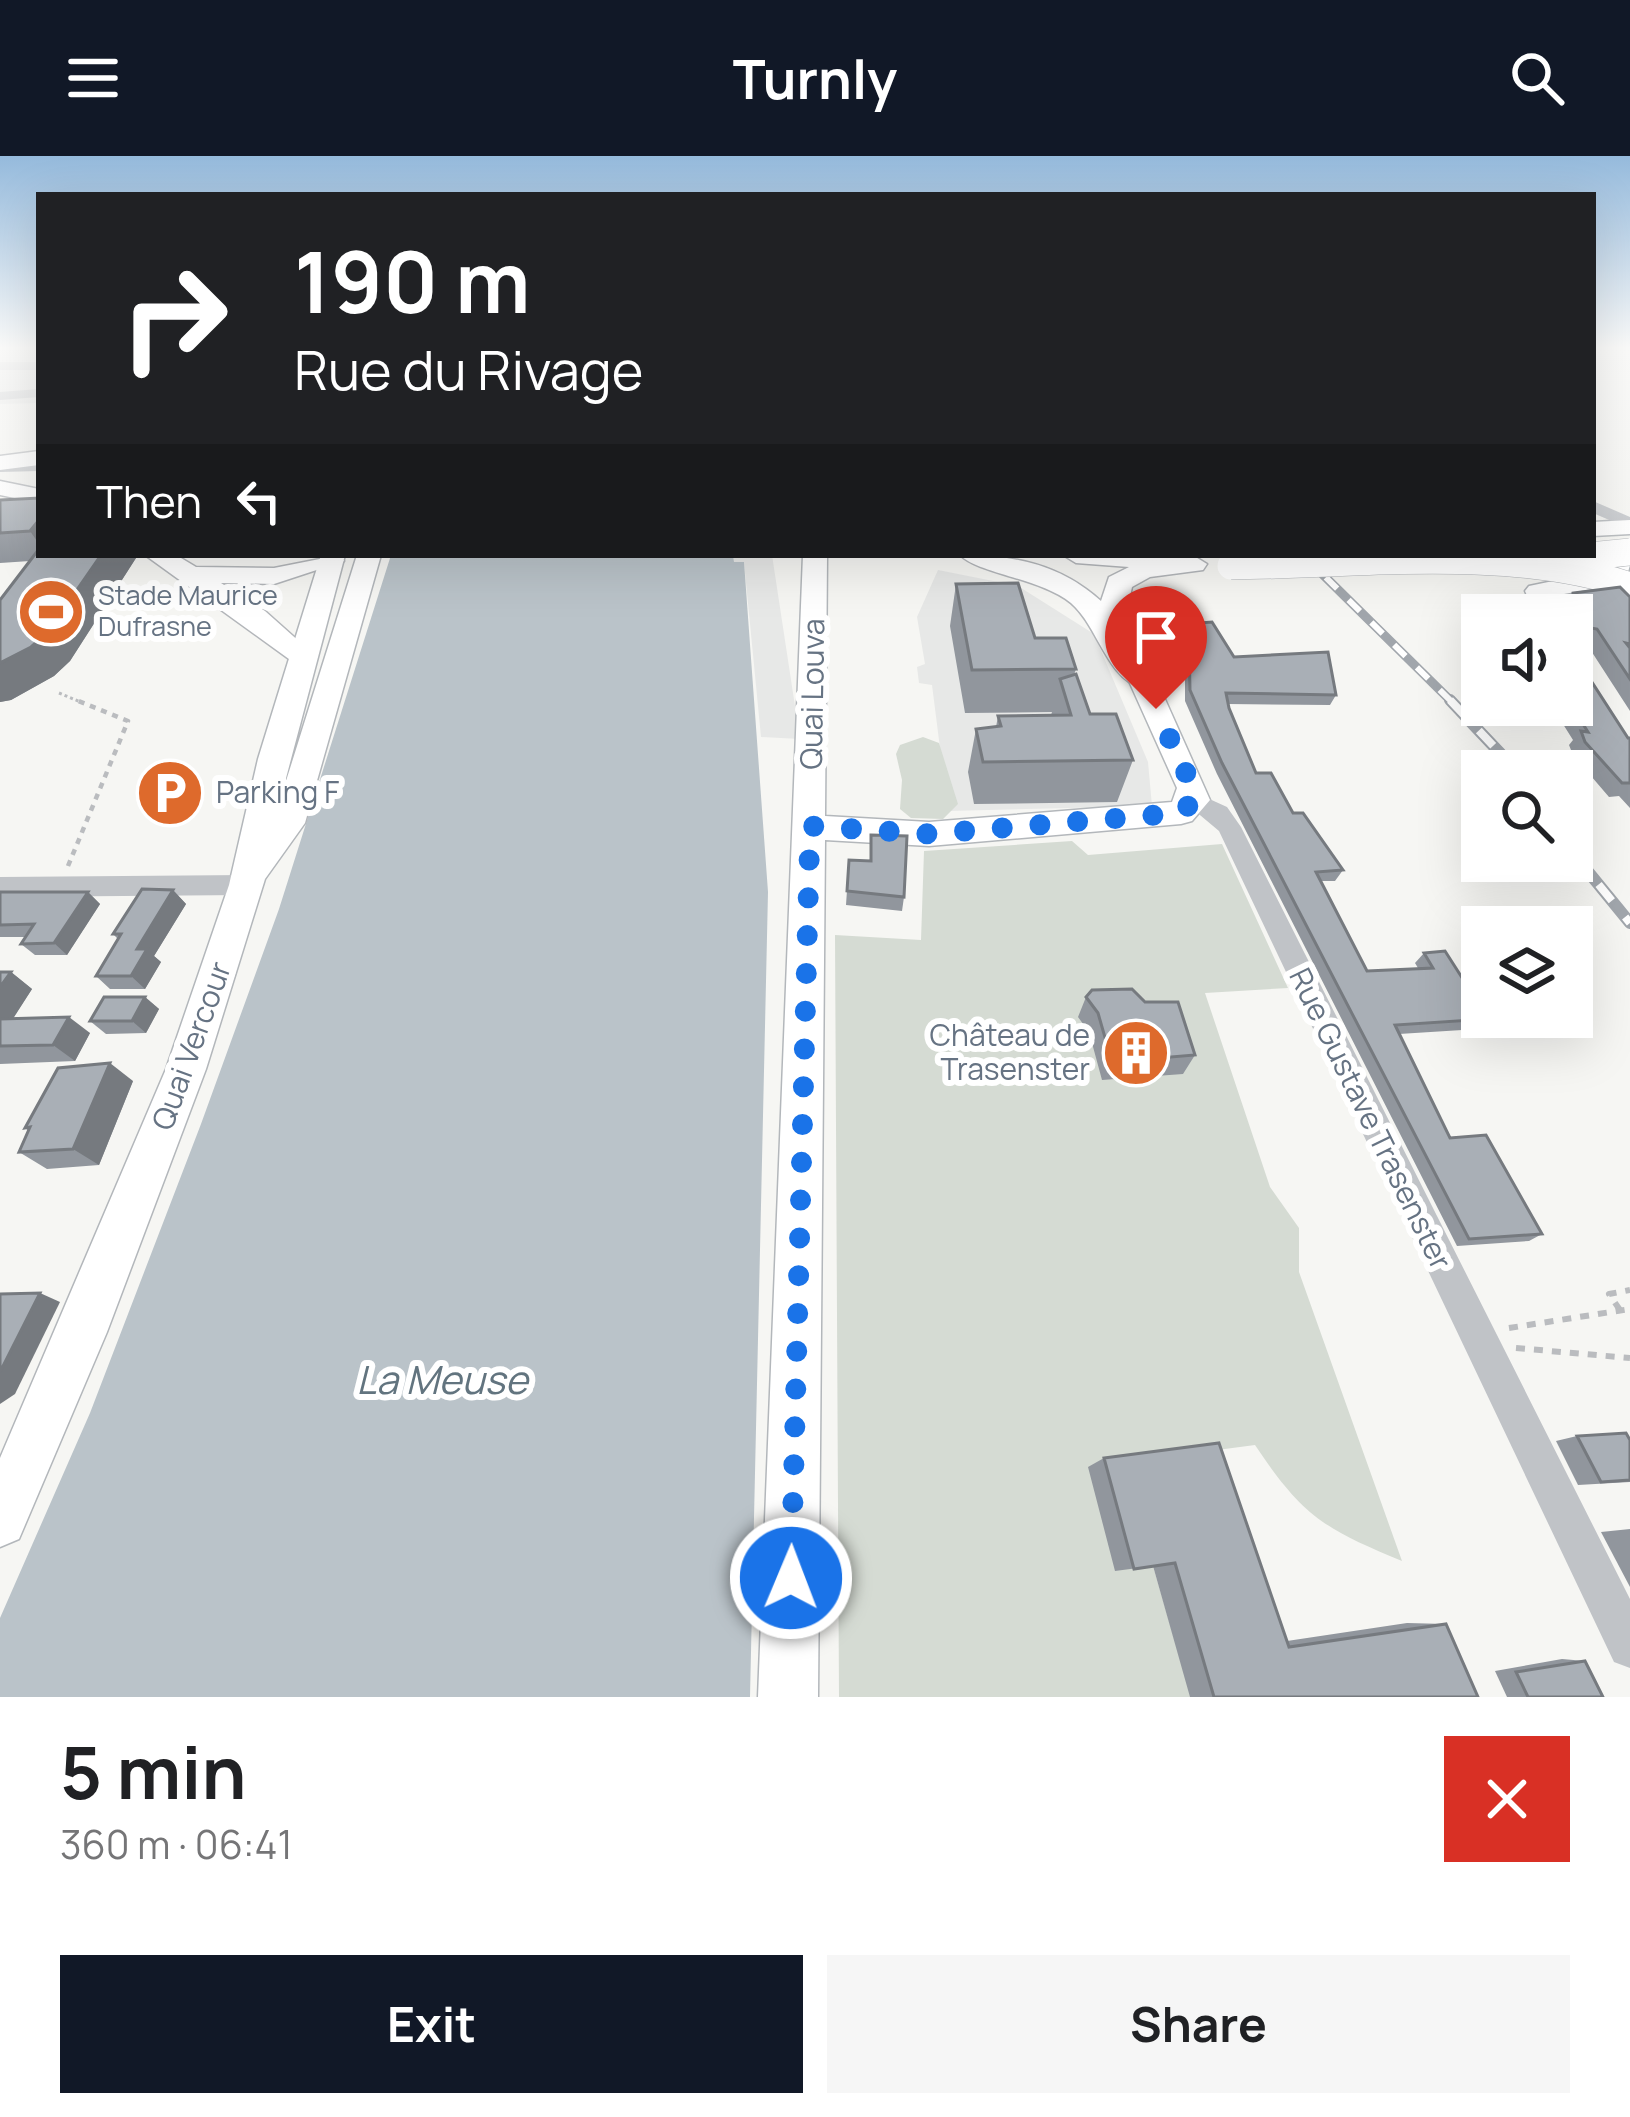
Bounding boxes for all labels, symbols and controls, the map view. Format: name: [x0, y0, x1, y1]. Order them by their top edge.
text: Turnly: [733, 41, 897, 115]
icon: menu: [60, 45, 126, 111]
icon: search: [1504, 45, 1570, 111]
text: 190 m: [294, 223, 531, 338]
icon: right: [96, 240, 252, 396]
text: Rue du Rivage: [294, 332, 643, 406]
icon: left: [226, 468, 292, 534]
text: Then: [96, 470, 202, 532]
place label: Stade Maurice Dufrasne: [98, 576, 278, 644]
sports icon: Stade Maurice Dufrasne: [16, 577, 86, 647]
pin: [1105, 586, 1207, 709]
map controls: [1461, 594, 1593, 1038]
button: sound: [1461, 594, 1593, 726]
icon: arrive: [1123, 604, 1189, 670]
street label: Quai Louva: [790, 618, 833, 770]
button: search: [1461, 750, 1593, 882]
parking icon: Parking F: [135, 758, 205, 828]
place label: Parking F: [216, 771, 339, 812]
button: layers: [1461, 906, 1593, 1038]
street label: Quai Vercour: [141, 956, 240, 1135]
street label: Rue Gustave Trasenster: [1280, 961, 1462, 1276]
place label: Château de Trasenster: [930, 1014, 1090, 1089]
building icon: Château de Trasenster: [1101, 1018, 1171, 1088]
water label: La Meuse: [356, 1352, 530, 1406]
position arrow: [728, 1515, 854, 1641]
text: 5 min: [60, 1722, 247, 1821]
button: close: [1444, 1736, 1570, 1862]
text: 360 m · 06:41: [60, 1817, 293, 1871]
button: Exit: [60, 1955, 803, 2093]
button: Share: [827, 1955, 1570, 2093]

